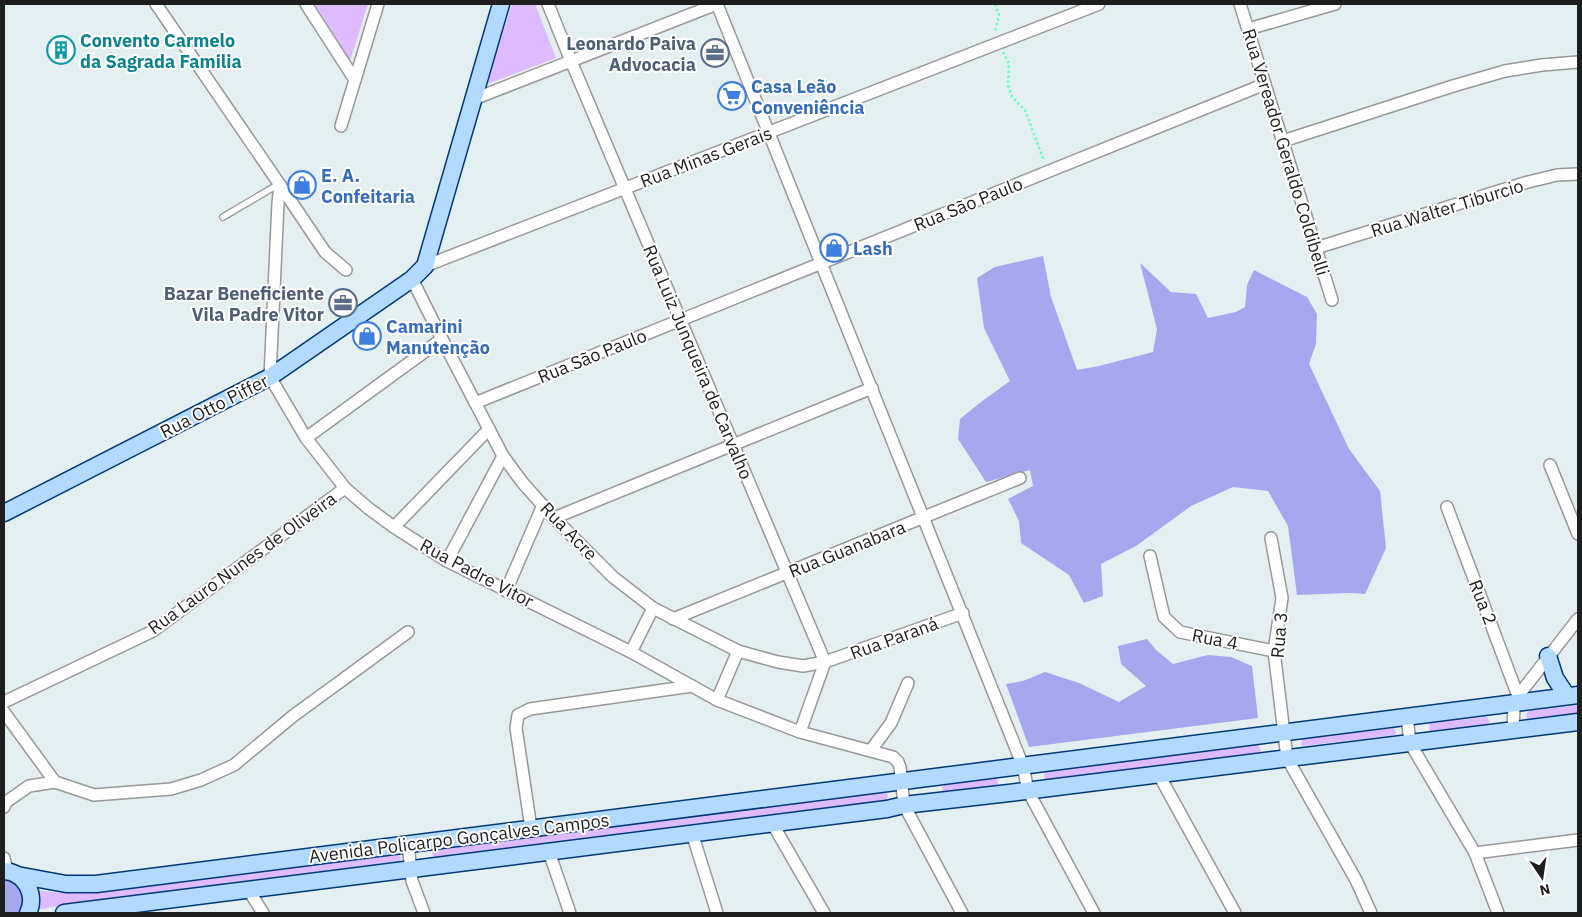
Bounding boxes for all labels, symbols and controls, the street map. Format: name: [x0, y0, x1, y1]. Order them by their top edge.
street label: Rua Vereador Geraldo Coldibelli: [1237, 26, 1335, 278]
place label: Convento Carmelo da Sagrada Familia: [80, 29, 242, 73]
place label: Leonardo Paiva Advocacia: [566, 32, 696, 76]
building icon: Convento Carmelo da Sagrada Familia: [46, 35, 76, 65]
office icon: Leonardo Paiva Advocacia: [700, 38, 730, 68]
place label: Casa Leão Conveniência: [751, 75, 865, 119]
supermarket icon: Casa Leão Conveniência: [717, 81, 747, 111]
street label: Rua Minas Gerais: [637, 121, 775, 193]
place label: E. A. Confeitaria: [321, 164, 415, 208]
shop icon: E. A. Confeitaria: [287, 170, 317, 200]
street label: Rua São Paulo: [910, 172, 1026, 236]
street label: Rua Walter Tiburcio: [1368, 174, 1526, 242]
shop icon: Lash: [819, 233, 849, 263]
place label: Lash: [853, 237, 893, 260]
street label: Rua Luiz Junqueira de Carvalho: [638, 241, 758, 483]
place label: Bazar Beneficiente Vila Padre Vitor: [164, 282, 324, 326]
office icon: Bazar Beneficiente Vila Padre Vitor: [328, 288, 358, 318]
place label: Camarini Manutenção: [386, 315, 490, 359]
shop icon: Camarini Manutenção: [352, 321, 382, 351]
street label: Rua São Paulo: [534, 324, 650, 388]
street label: Rua Otto Piffer: [156, 369, 272, 443]
street label: Rua Lauro Nunes de Oliveira: [143, 487, 341, 639]
street label: Rua Acre: [536, 497, 603, 565]
street label: Rua Guanabara: [785, 515, 909, 583]
street label: Rua Padre Vitor: [416, 533, 538, 613]
street label: Rua 2: [1464, 576, 1502, 628]
street label: Rua Paraná: [847, 611, 941, 665]
street label: Rua 3: [1266, 611, 1292, 659]
street label: Rua 4: [1190, 623, 1240, 655]
street label: Avenida Policarpo Gonçalves Campos: [307, 808, 611, 868]
north arrow: [1517, 852, 1567, 902]
text: N: [1538, 880, 1552, 900]

